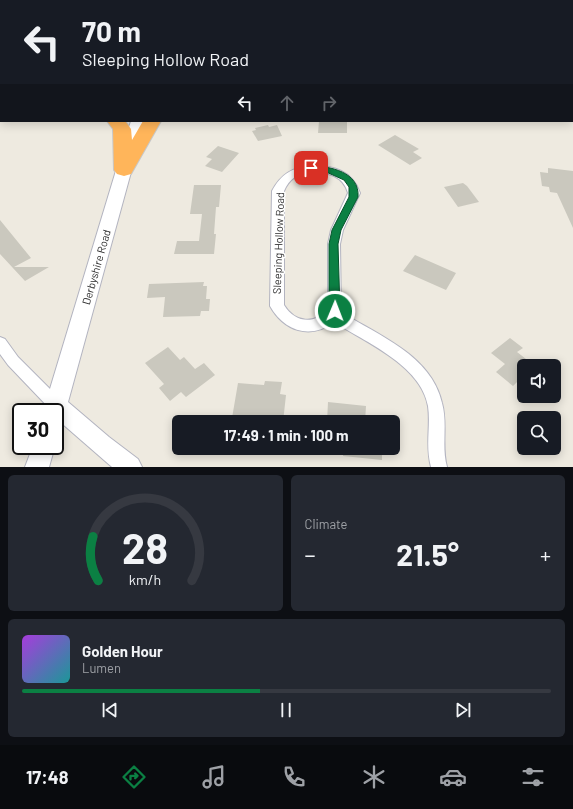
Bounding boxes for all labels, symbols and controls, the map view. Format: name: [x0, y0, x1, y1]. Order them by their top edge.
text: 70 m: [82, 14, 141, 48]
icon: left: [16, 16, 68, 68]
text: Sleeping Hollow Road: [82, 48, 249, 70]
icon: left: [234, 92, 256, 114]
icon: ahead: [276, 92, 298, 114]
icon: right: [318, 92, 340, 114]
pin: [294, 151, 328, 185]
icon: arrive: [300, 157, 322, 179]
street label: Sleeping Hollow Road: [270, 192, 286, 294]
street label: Derbyshire Road: [79, 228, 113, 306]
position arrow: [314, 290, 356, 332]
map controls: [517, 359, 561, 455]
button: sound: [517, 359, 561, 403]
speed limit sign: 30: [12, 403, 64, 455]
button: search: [517, 411, 561, 455]
text: 17:49 · 1 min · 100 m: [223, 426, 349, 444]
text: Climate: [305, 516, 348, 532]
text: 28: [122, 522, 168, 572]
text: 21.5°: [396, 536, 459, 572]
text: −: [305, 541, 316, 567]
text: +: [540, 541, 551, 567]
text: km/h: [129, 571, 161, 588]
text: Golden Hour: [82, 642, 163, 660]
text: Lumen: [82, 660, 121, 676]
icon: previous: [99, 699, 121, 721]
icon: pause: [275, 699, 297, 721]
icon: next: [452, 699, 474, 721]
icon: directions: [120, 763, 148, 791]
icon: music: [200, 763, 228, 791]
icon: phone: [280, 763, 308, 791]
icon: climate: [360, 763, 388, 791]
icon: car: [439, 763, 467, 791]
icon: filters: [519, 763, 547, 791]
text: 17:48: [26, 766, 68, 788]

